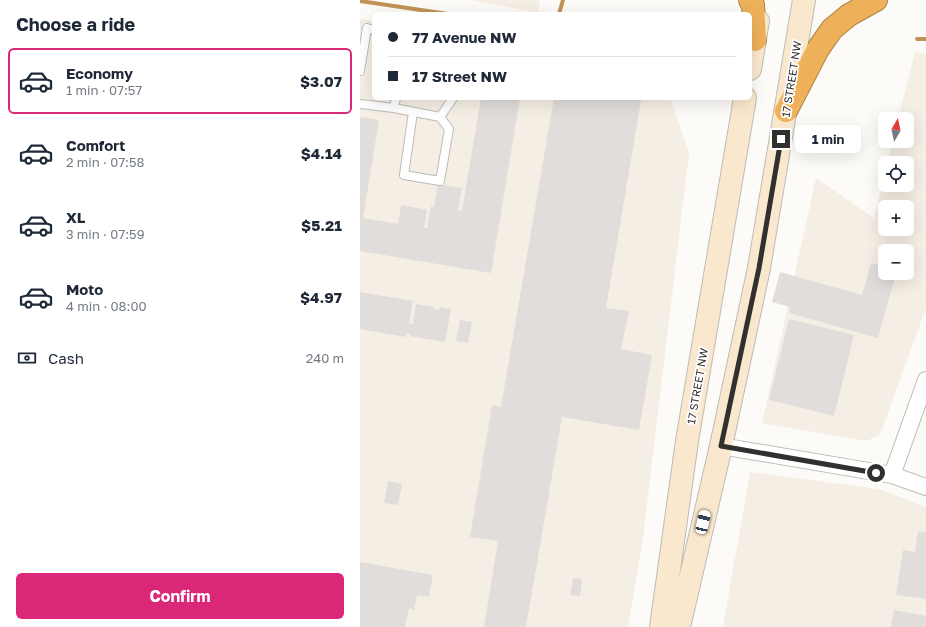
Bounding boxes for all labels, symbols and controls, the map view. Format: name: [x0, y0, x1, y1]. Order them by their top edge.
text: Choose a ride: [16, 13, 135, 35]
text: 77 Avenue NW: [412, 28, 516, 46]
street label: 17 STREET NW: [779, 39, 804, 118]
icon: car: [18, 63, 54, 99]
text: Economy: [66, 64, 133, 82]
text: 17 Street NW: [412, 67, 507, 85]
text: $3.07: [300, 72, 342, 90]
text: 1 min · 07:57: [66, 82, 142, 98]
north arrow: [878, 112, 914, 148]
map controls: [878, 112, 914, 280]
callout: 1 min: [795, 125, 861, 153]
route end: [772, 130, 790, 148]
text: 1 min: [812, 131, 844, 147]
icon: car: [18, 135, 54, 171]
text: Comfort: [66, 136, 125, 154]
text: $4.14: [301, 144, 342, 162]
text: 2 min · 07:58: [66, 154, 145, 170]
button: locate: [878, 156, 914, 192]
button: +: [878, 200, 914, 236]
icon: car: [18, 207, 54, 243]
text: XL: [66, 208, 85, 226]
text: $5.21: [301, 216, 342, 234]
text: 3 min · 07:59: [66, 226, 145, 242]
button: −: [878, 244, 914, 280]
icon: car: [18, 279, 54, 315]
text: Moto: [66, 280, 103, 298]
text: $4.97: [300, 288, 342, 306]
text: 4 min · 08:00: [66, 298, 147, 314]
street label: 17 STREET NW: [684, 346, 710, 425]
icon: cash: [16, 347, 38, 369]
text: Cash: [48, 349, 84, 367]
text: 240 m: [306, 350, 344, 366]
route start: [867, 464, 885, 482]
car: [694, 509, 712, 535]
button: Confirm: [16, 573, 344, 619]

